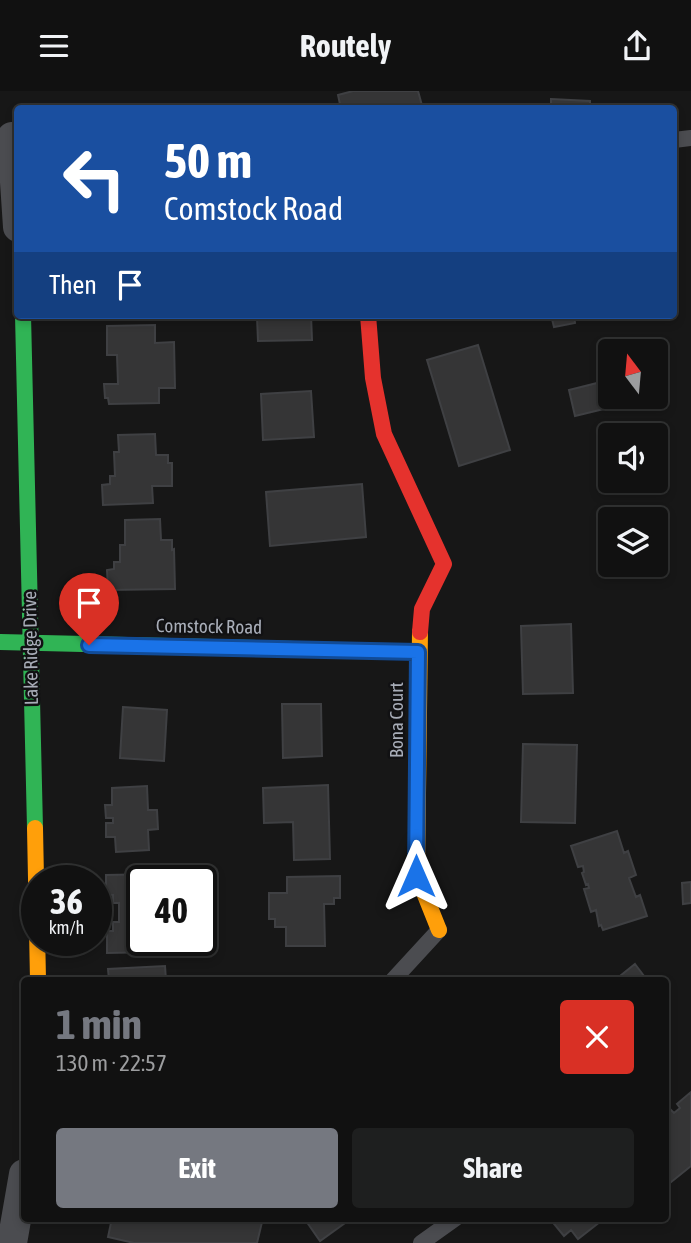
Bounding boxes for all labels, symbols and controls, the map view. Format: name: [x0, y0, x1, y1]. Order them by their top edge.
icon: menu: [35, 27, 73, 65]
text: Routely: [300, 27, 391, 64]
icon: share: [618, 27, 656, 65]
text: 50 m: [164, 132, 252, 188]
icon: left: [49, 133, 140, 224]
text: Comstock Road: [164, 190, 343, 227]
icon: arrive: [111, 266, 149, 304]
text: Then: [49, 270, 97, 300]
north arrow: [598, 339, 668, 409]
map controls: [598, 339, 668, 577]
button: sound: [598, 423, 668, 493]
button: layers: [598, 507, 668, 577]
pin: [59, 573, 119, 645]
icon: arrive: [70, 584, 108, 622]
street label: Lake Ridge Drive: [18, 591, 42, 705]
street label: Comstock Road: [156, 614, 262, 638]
street label: Bona Court: [385, 682, 407, 758]
position arrow: [379, 839, 453, 913]
speed limit sign: 40: [126, 865, 217, 956]
text: 36: [50, 881, 83, 921]
text: km/h: [49, 917, 84, 938]
text: 1 min: [56, 1000, 142, 1048]
button: close: [560, 1000, 634, 1074]
text: 130 m · 22:57: [56, 1050, 167, 1076]
button: Exit: [56, 1128, 338, 1208]
button: Share: [352, 1128, 634, 1208]

